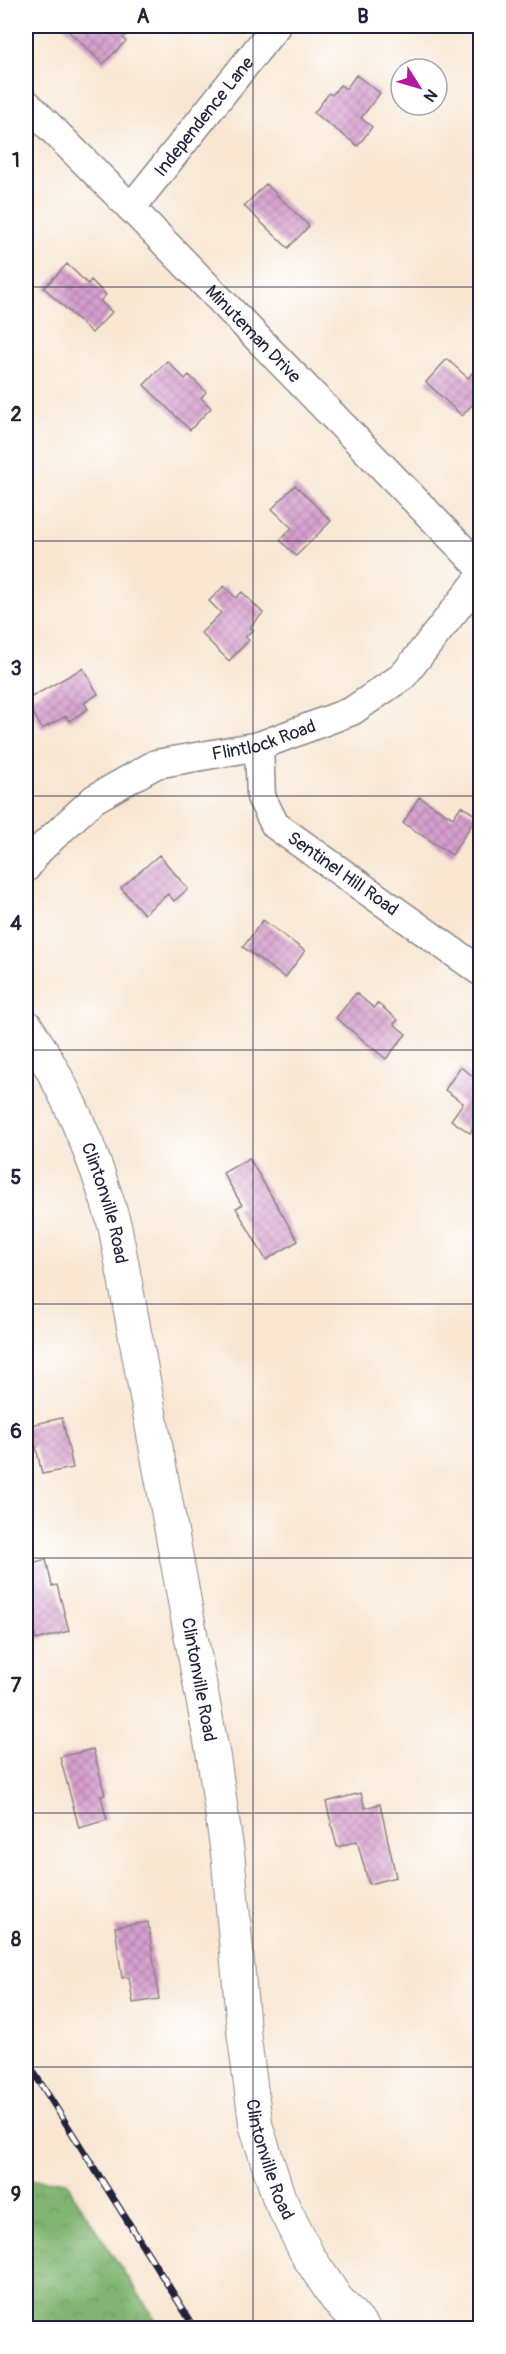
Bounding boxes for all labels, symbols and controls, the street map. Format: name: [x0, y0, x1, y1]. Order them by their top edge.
text: A: [137, 4, 150, 29]
text: B: [357, 4, 369, 29]
street label: Independence Lane: [149, 52, 259, 181]
north arrow: [389, 57, 449, 117]
text: N: [419, 85, 441, 106]
text: 1: [12, 148, 20, 173]
street label: Minuteman Drive: [201, 280, 306, 388]
text: 2: [10, 402, 22, 427]
text: 3: [10, 656, 22, 681]
street label: Flintlock Road: [210, 714, 319, 766]
street label: Sentinel Hill Road: [283, 826, 403, 921]
text: 4: [10, 911, 22, 936]
street label: Clintonville Road: [76, 1139, 133, 1265]
text: 5: [11, 1165, 22, 1190]
text: 6: [10, 1419, 22, 1444]
street label: Clintonville Road: [176, 1616, 222, 1743]
text: 7: [11, 1673, 22, 1698]
text: 8: [11, 1927, 21, 1952]
street label: Clintonville Road: [241, 2098, 299, 2224]
text: 9: [11, 2182, 21, 2207]

